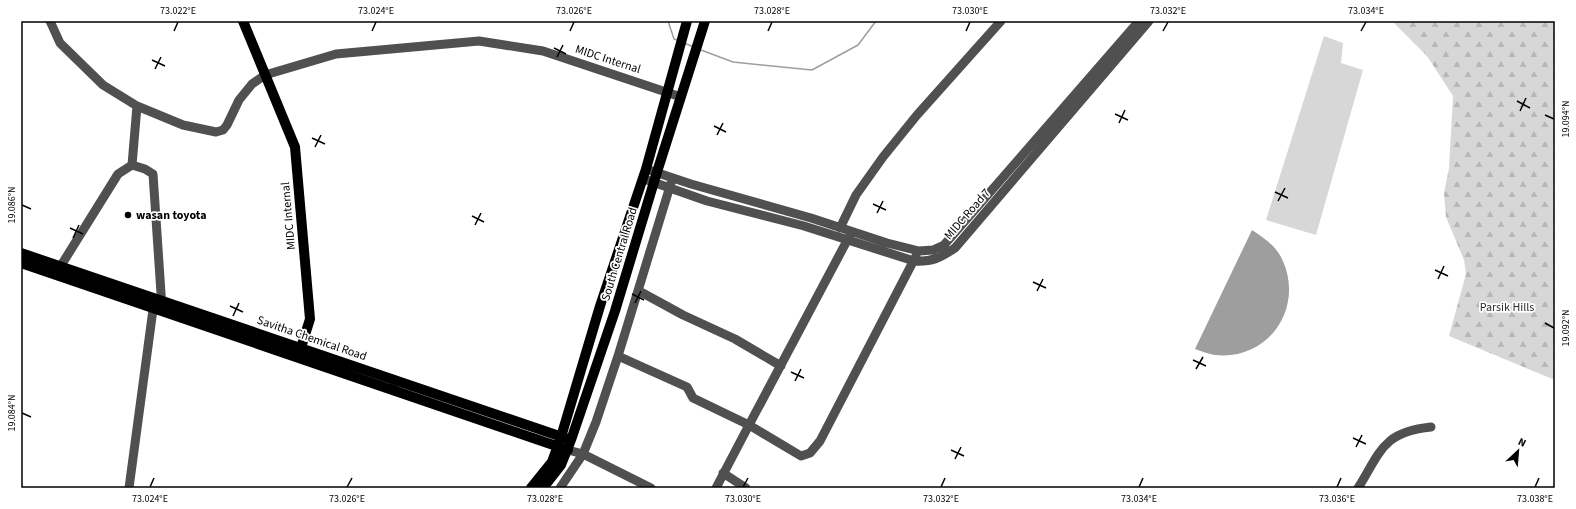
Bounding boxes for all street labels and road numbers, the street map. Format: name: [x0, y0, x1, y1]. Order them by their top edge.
street label: MIDC Internal: [573, 41, 643, 78]
street label: MIDC Internal: [277, 181, 300, 251]
street label: MIDC Road 7: [940, 185, 994, 244]
street label: South Central Road: [597, 205, 642, 303]
street label: Savitha Chemical Road: [255, 312, 369, 365]

